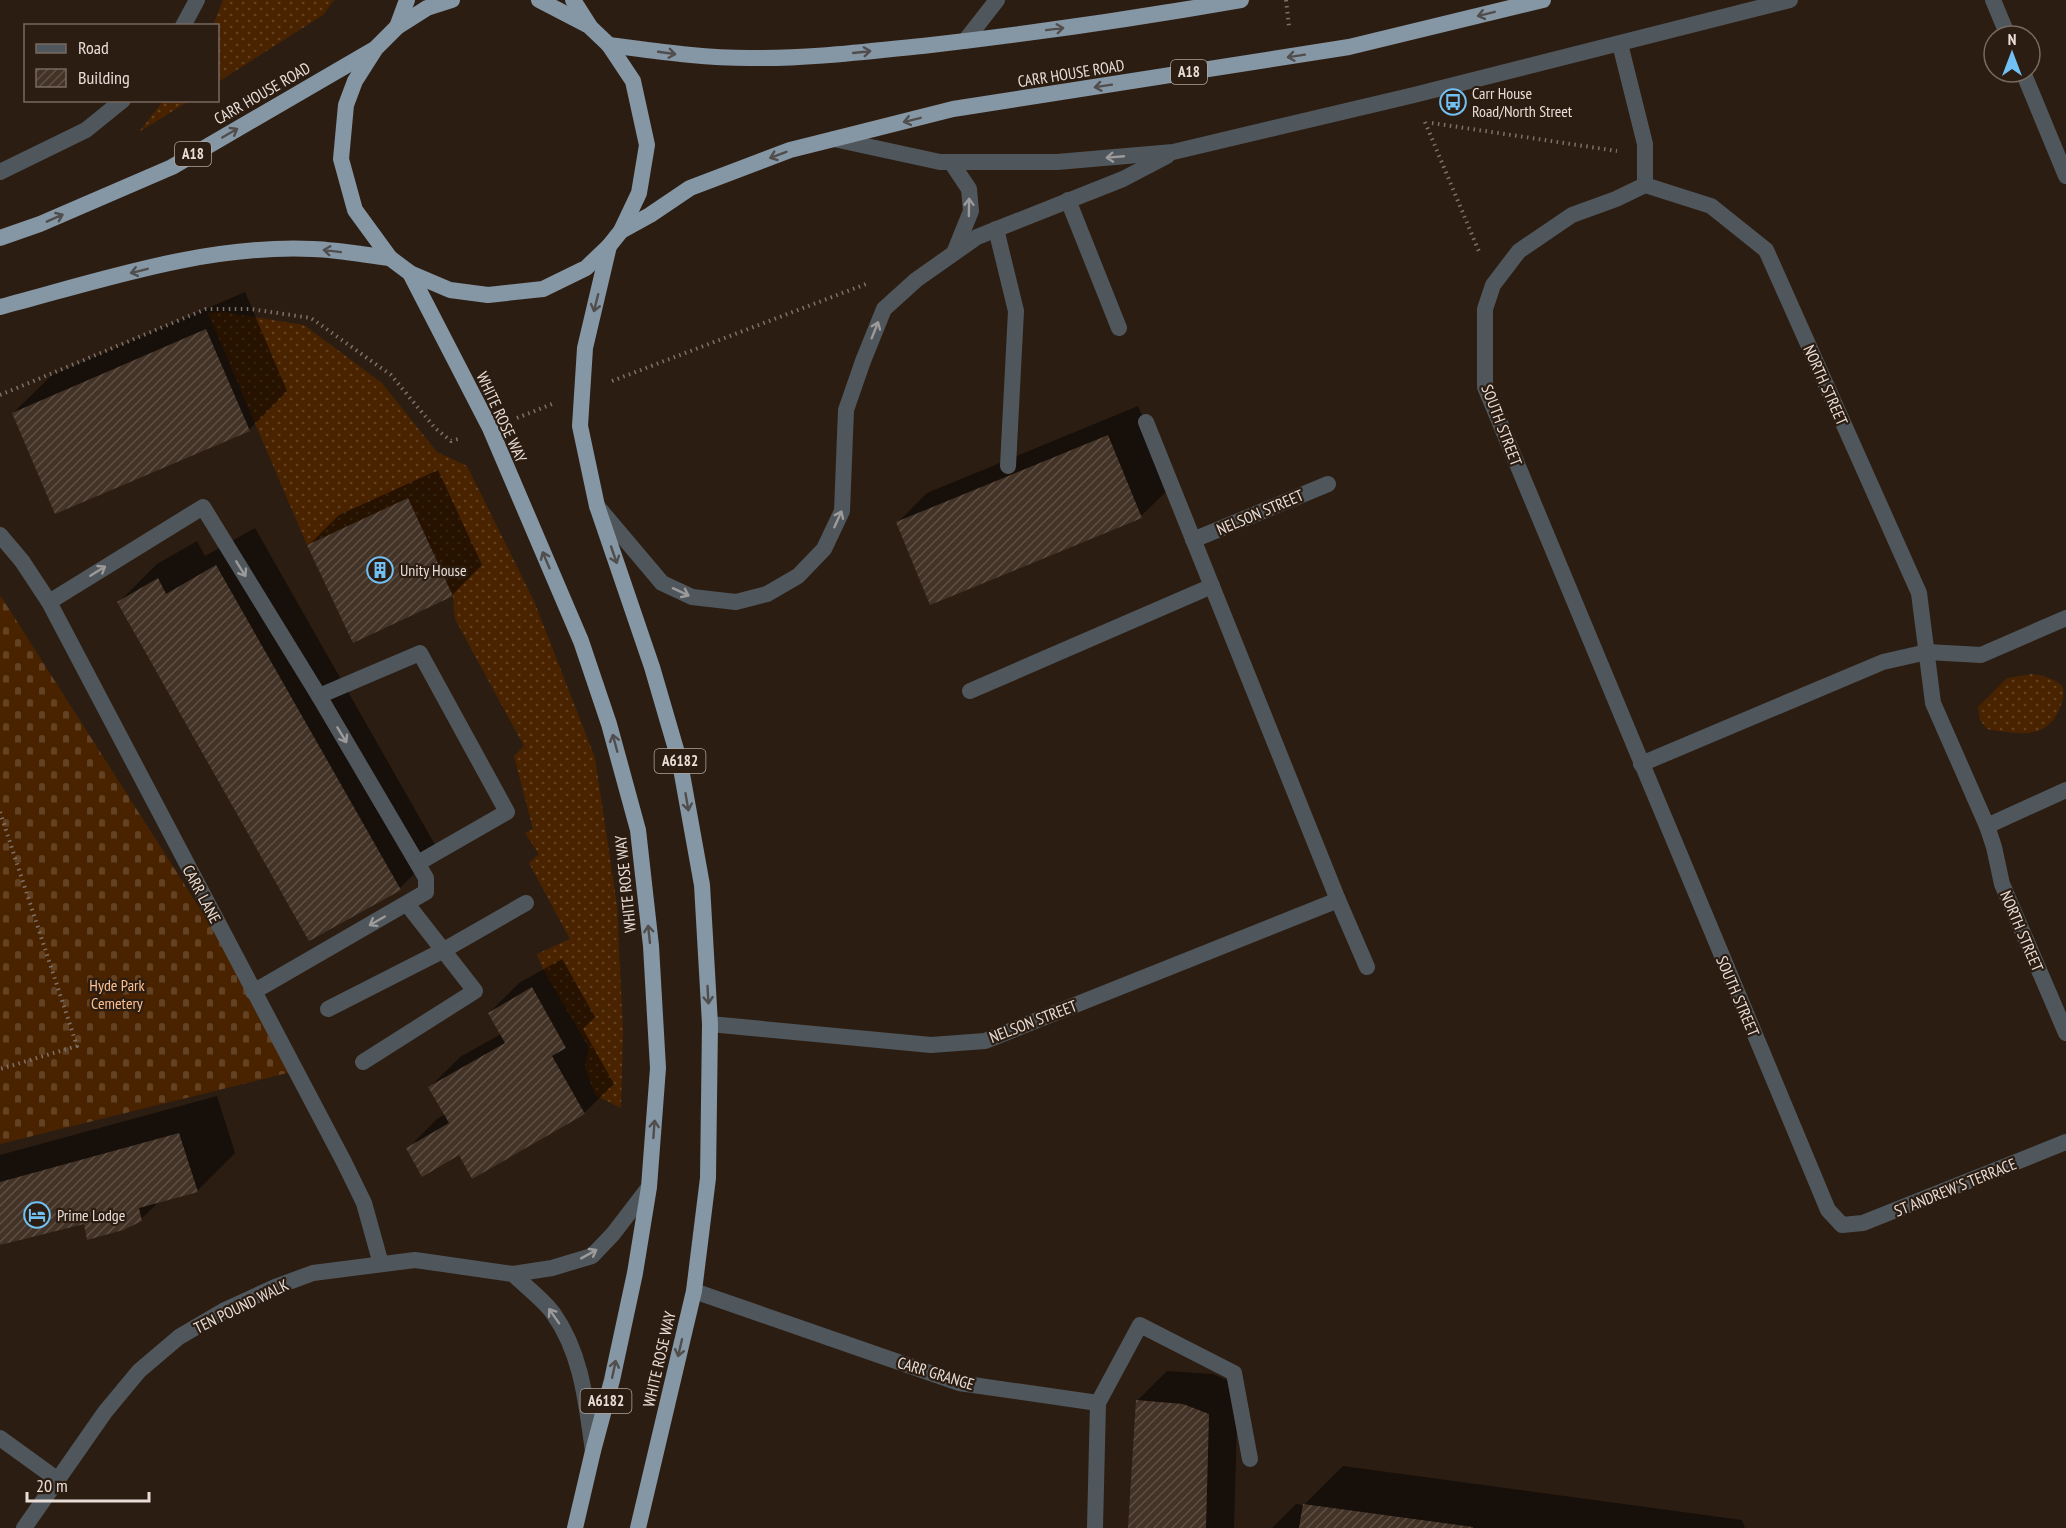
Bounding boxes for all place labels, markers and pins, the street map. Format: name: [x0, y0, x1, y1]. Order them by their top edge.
place label: Carr House Road/North Street: [1472, 83, 1573, 121]
bus stop icon: Carr House Road/North Street: [1438, 87, 1468, 117]
building icon: Unity House: [365, 555, 395, 585]
place label: Unity House: [400, 560, 467, 580]
hotel icon: Prime Lodge: [22, 1200, 52, 1230]
place label: Prime Lodge: [57, 1205, 125, 1225]

